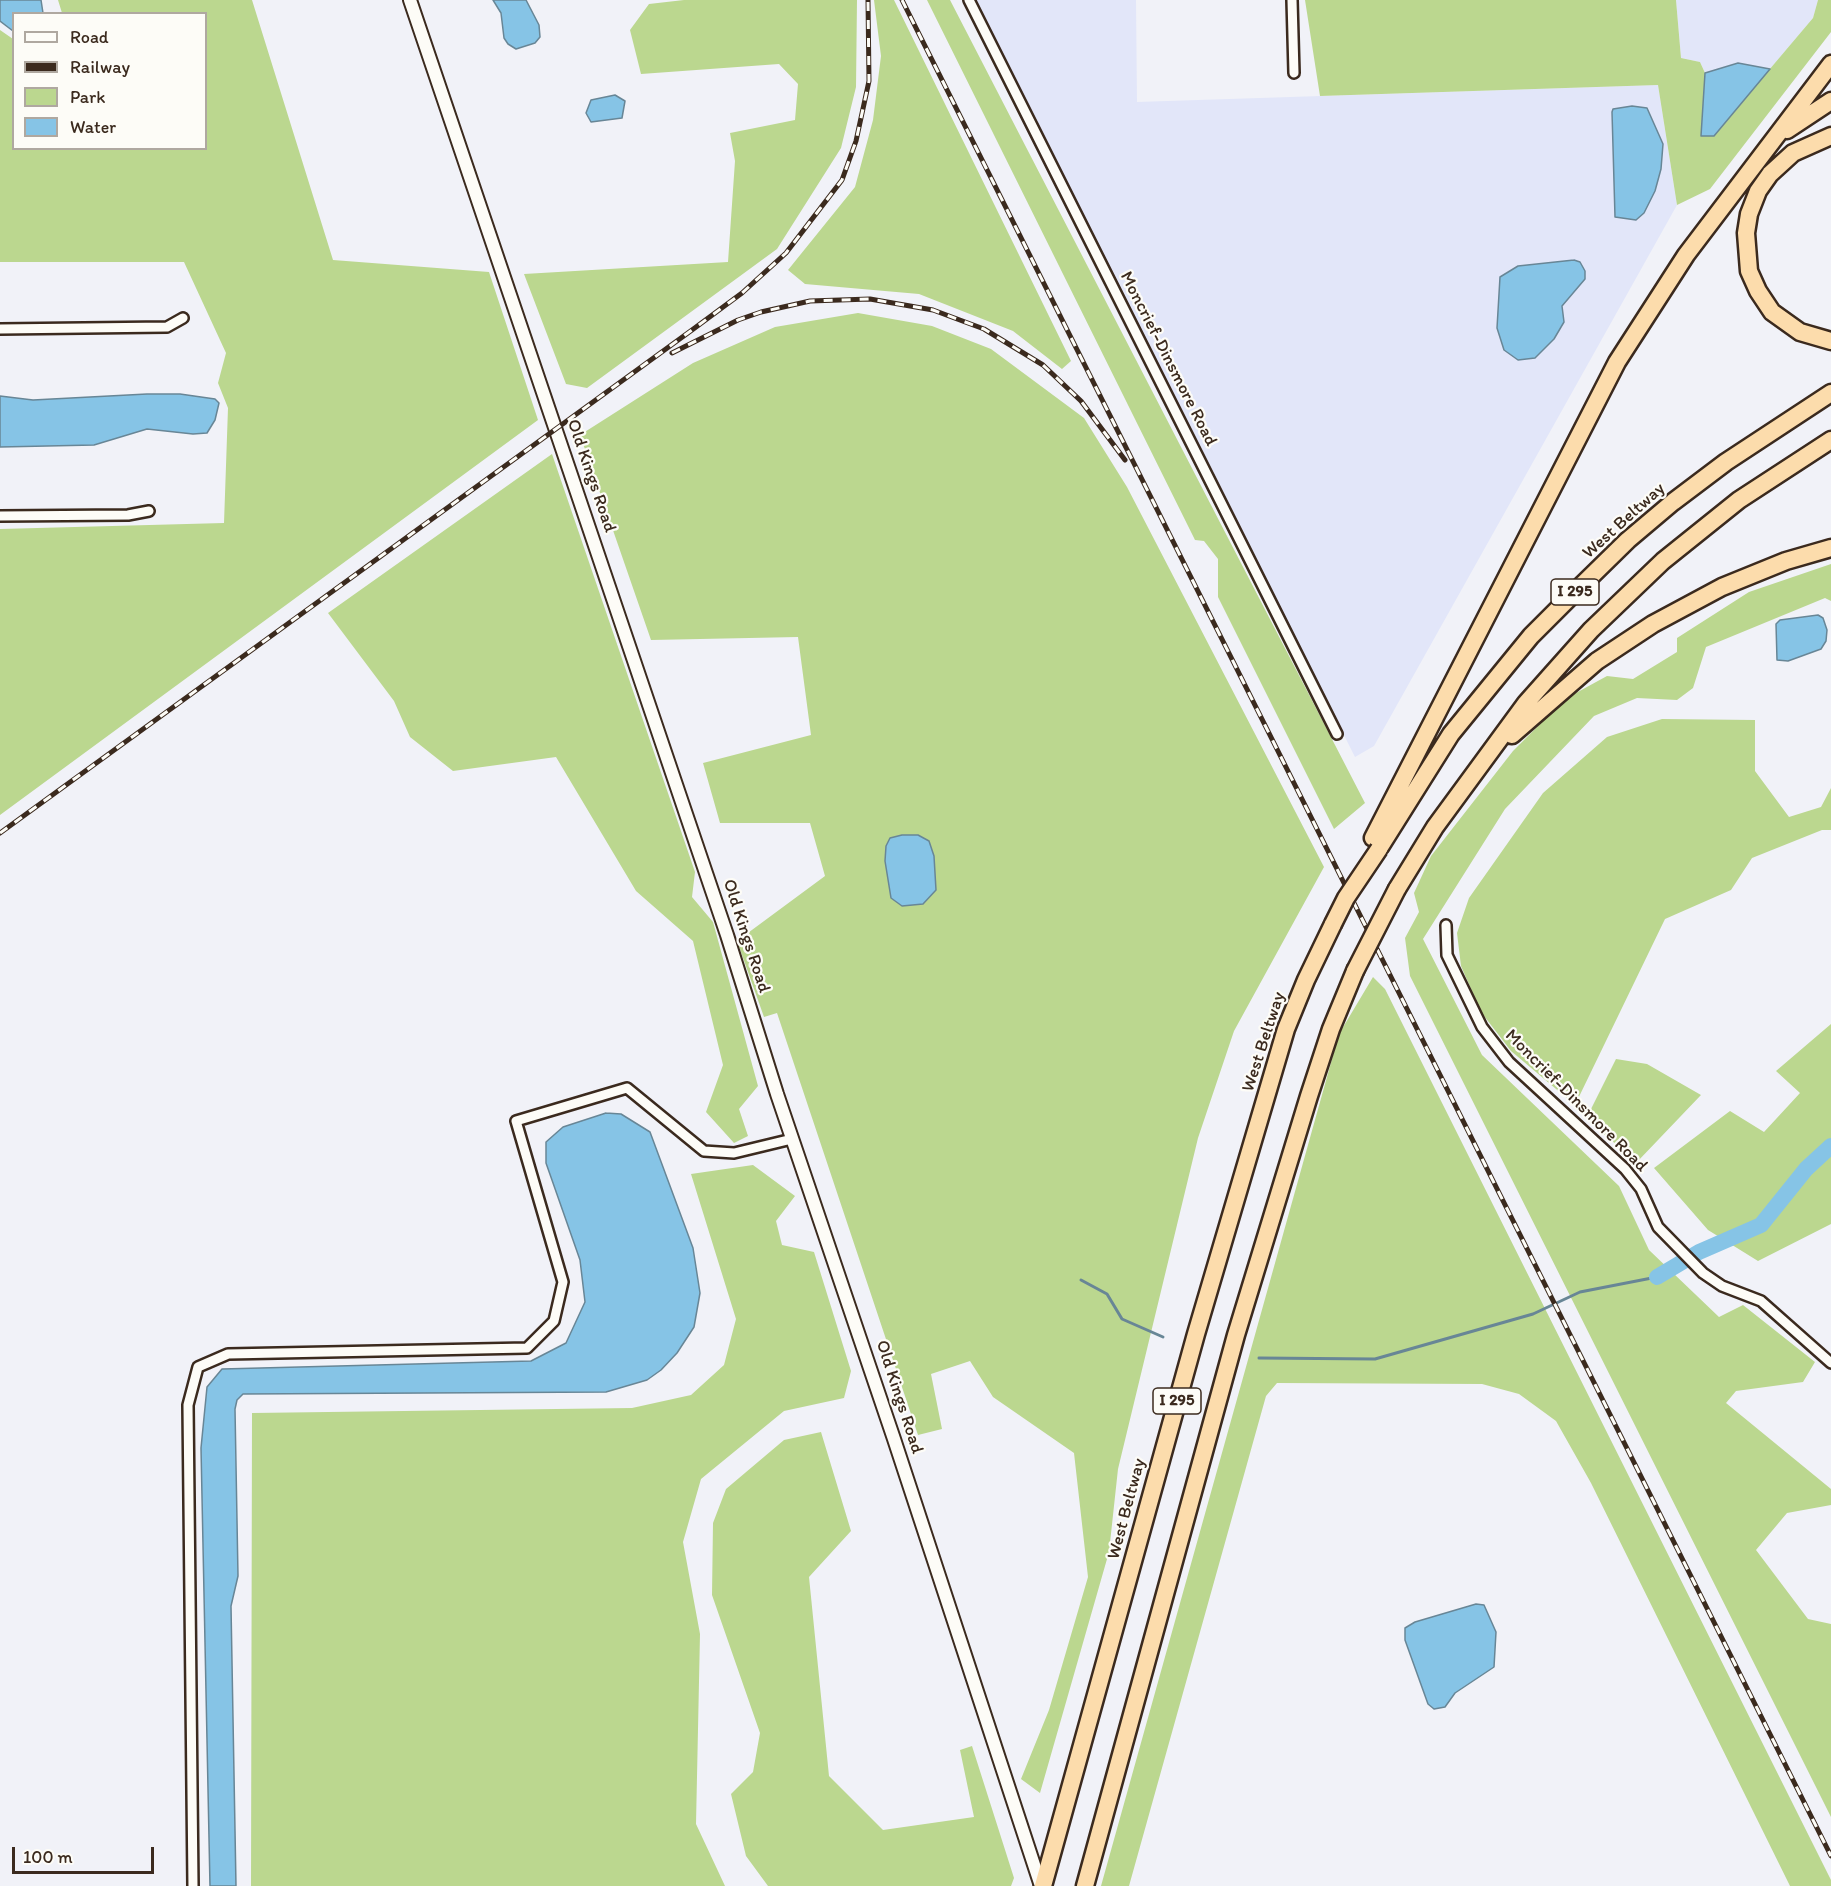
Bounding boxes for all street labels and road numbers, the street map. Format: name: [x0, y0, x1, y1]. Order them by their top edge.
street label: Moncrief-Dinsmore Road: [1115, 268, 1221, 450]
street label: Old Kings Road: [562, 417, 620, 535]
street label: West Beltway: [1578, 478, 1670, 564]
road number: I 295: [1551, 579, 1599, 605]
street label: Old Kings Road: [717, 876, 775, 996]
street label: West Beltway: [1238, 989, 1290, 1095]
street label: Moncrief-Dinsmore Road: [1500, 1025, 1652, 1177]
street label: Old Kings Road: [870, 1337, 928, 1457]
road number: I 295: [1153, 1388, 1201, 1414]
street label: West Beltway: [1103, 1456, 1151, 1562]

